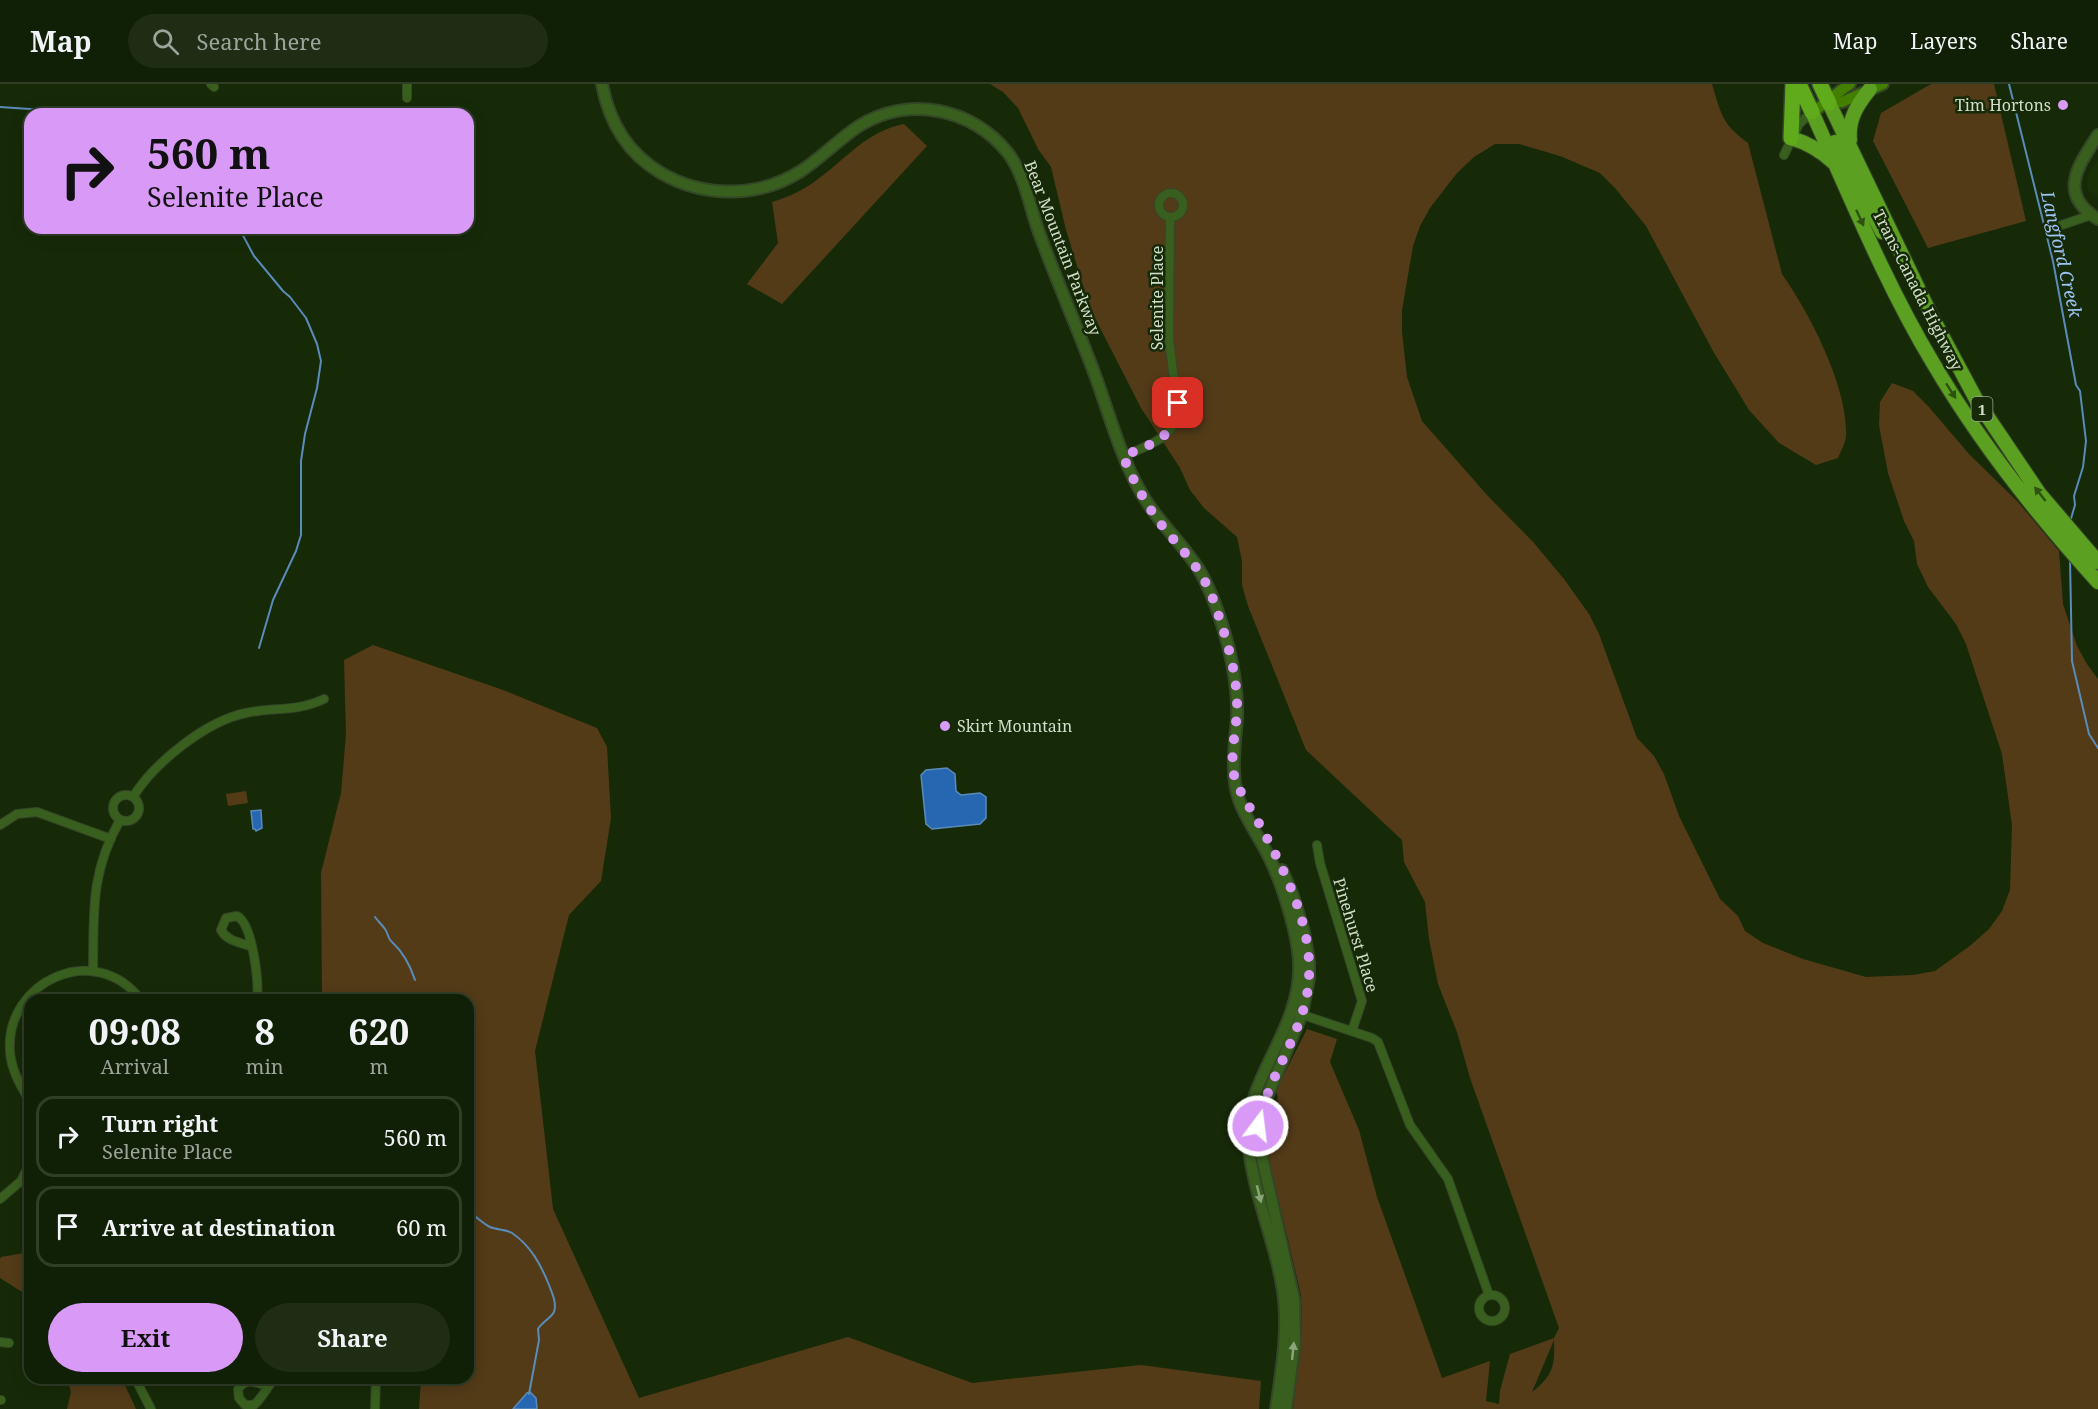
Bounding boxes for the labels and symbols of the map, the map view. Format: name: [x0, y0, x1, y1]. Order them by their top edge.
place label: Tim Hortons: [1955, 94, 2051, 116]
marker: Tim Hortons: [2056, 98, 2070, 112]
street label: Bear Mountain Parkway: [1019, 157, 1107, 340]
water label: Langford Creek: [2036, 187, 2088, 320]
street label: Trans-Canada Highway: [1868, 206, 1969, 375]
one-way arrow: [1856, 209, 1865, 226]
street label: Selenite Place: [1146, 246, 1168, 350]
pin: [1152, 377, 1203, 428]
one-way arrow: [1945, 382, 1956, 399]
road number: 1: [1972, 397, 1992, 421]
one-way arrow: [2035, 486, 2047, 501]
place label: Skirt Mountain: [957, 715, 1072, 737]
marker: Skirt Mountain: [938, 719, 952, 733]
street label: Pinehurst Place: [1328, 875, 1384, 995]
position arrow: [1226, 1094, 1290, 1158]
one-way arrow: [1255, 1184, 1265, 1203]
one-way arrow: [1289, 1341, 1298, 1360]

